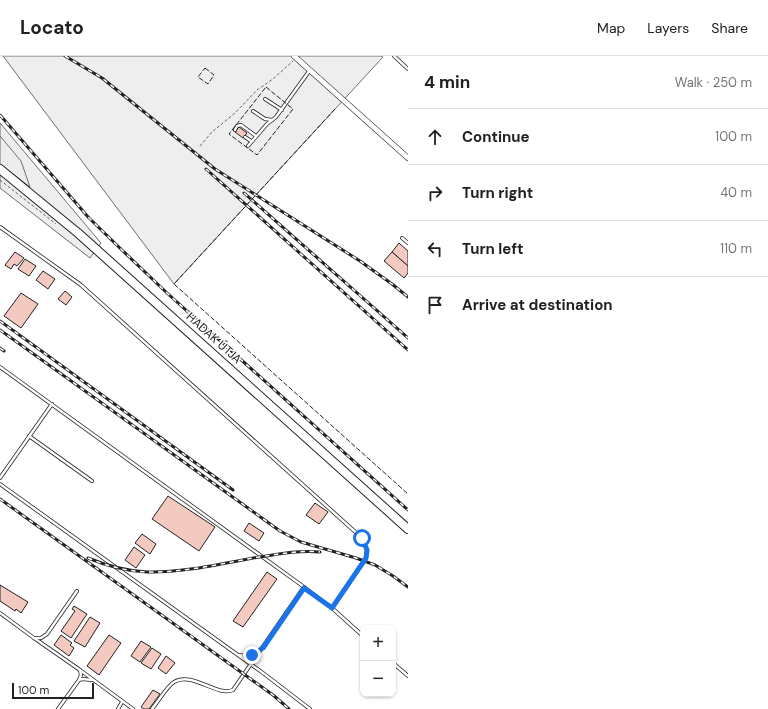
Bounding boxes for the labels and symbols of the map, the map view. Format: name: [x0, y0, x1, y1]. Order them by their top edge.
street label: HADAK ÚTJA: [183, 309, 245, 367]
route start: [353, 529, 371, 547]
route end: [243, 646, 261, 664]
scale bar: [12, 681, 94, 700]

